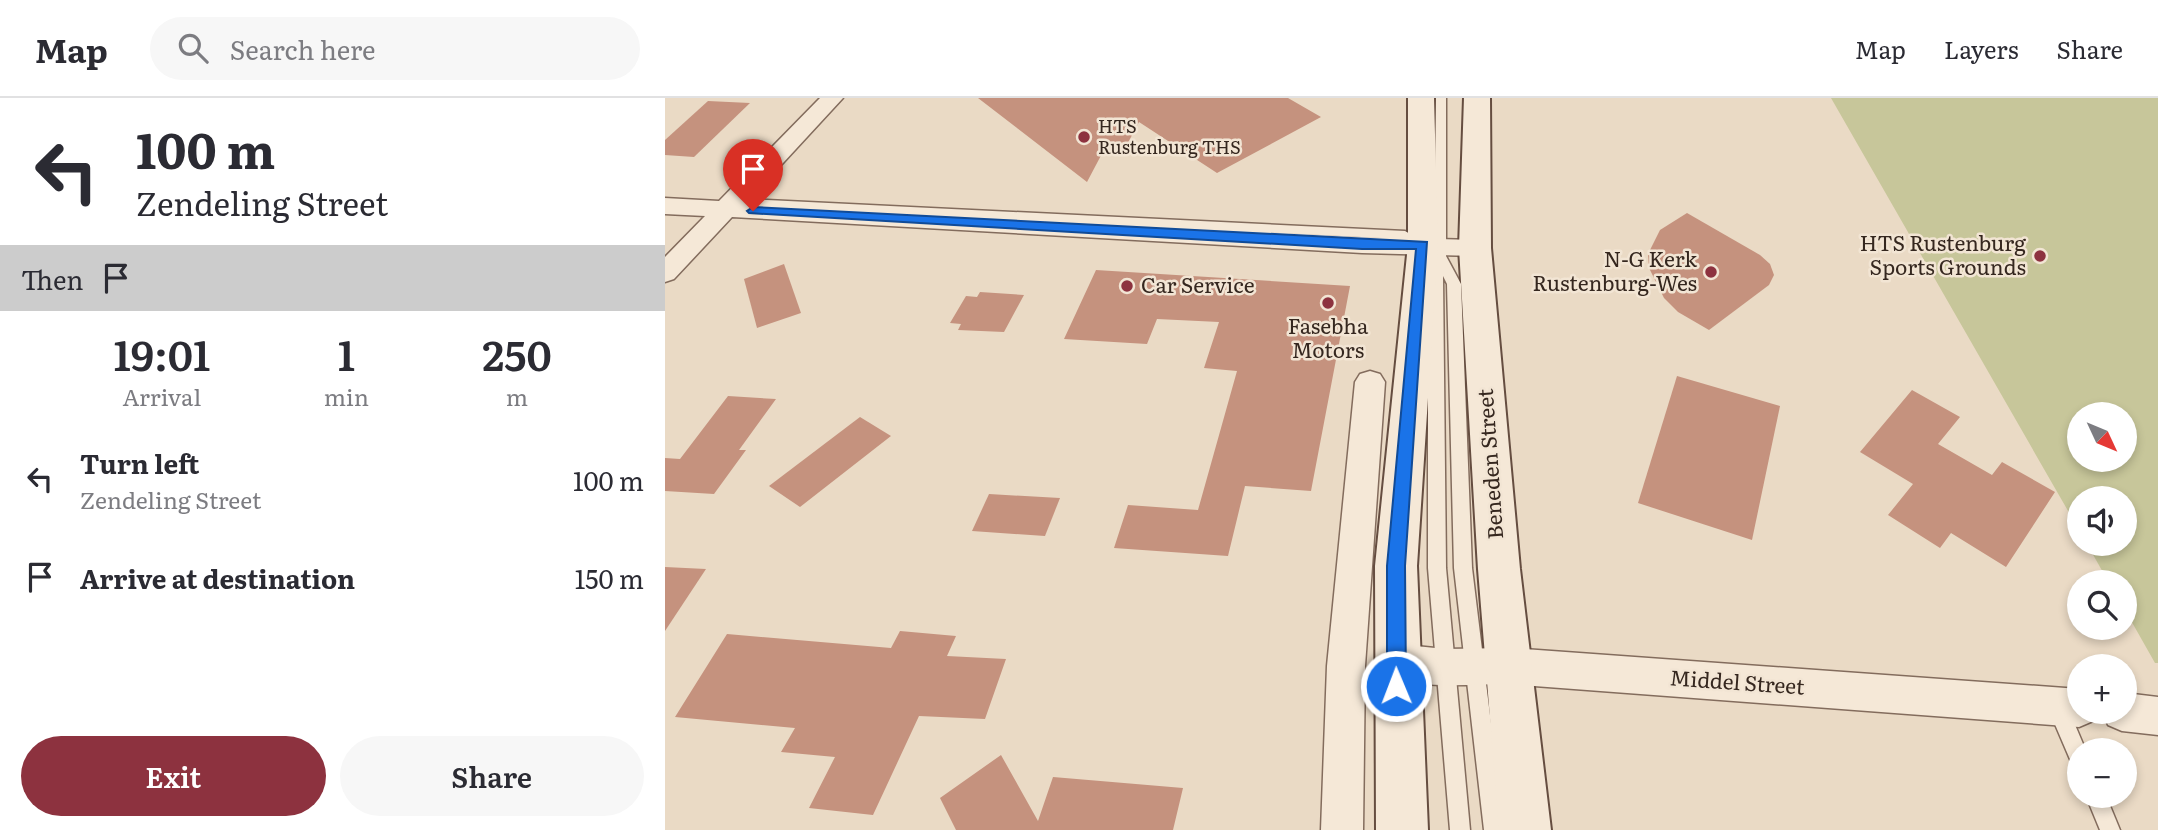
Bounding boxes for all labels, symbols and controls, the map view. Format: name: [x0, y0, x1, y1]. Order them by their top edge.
search box: [150, 17, 640, 80]
text: Map: [35, 24, 108, 73]
icon: search: [174, 29, 212, 67]
text: Search here: [230, 29, 376, 68]
text: Map: [1855, 31, 1906, 66]
text: Layers: [1944, 31, 2018, 66]
text: Share: [2056, 31, 2123, 66]
text: 100 m: [136, 111, 275, 184]
place label: HTS Rustenburg THS: [1098, 112, 1241, 160]
icon: left: [21, 126, 112, 217]
marker: HTS Rustenburg THS: [1076, 129, 1092, 145]
pin: [723, 139, 783, 211]
icon: arrive: [734, 150, 772, 188]
text: Zendeling Street: [136, 178, 388, 226]
place label: HTS Rustenburg Sports Grounds: [1860, 226, 2026, 281]
place label: N-G Kerk Rustenburg-Wes: [1532, 242, 1697, 297]
marker: HTS Rustenburg Sports Grounds: [2032, 248, 2048, 264]
text: Then: [21, 259, 83, 298]
icon: arrive: [97, 259, 135, 297]
marker: N-G Kerk Rustenburg-Wes: [1703, 264, 1719, 280]
place label: Car Service: [1141, 268, 1255, 299]
marker: Car Service: [1119, 278, 1135, 294]
marker: Fasebha Motors: [1320, 295, 1336, 311]
place label: Fasebha Motors: [1288, 309, 1369, 364]
text: 19:01: [113, 322, 210, 384]
text: 1: [338, 322, 355, 384]
text: 250: [482, 322, 552, 384]
text: Arrival: [123, 379, 201, 413]
text: min: [324, 379, 369, 413]
text: m: [506, 379, 528, 413]
street label: Beneden Street: [1468, 387, 1509, 540]
north arrow: [2067, 402, 2137, 472]
map controls: [2067, 402, 2137, 808]
text: Turn left: [80, 443, 199, 482]
icon: left: [21, 460, 59, 498]
text: 100 m: [573, 460, 644, 499]
text: Zendeling Street: [80, 482, 261, 516]
button: sound: [2067, 486, 2137, 556]
icon: arrive: [21, 558, 59, 596]
text: Arrive at destination: [80, 558, 355, 597]
text: 150 m: [575, 558, 644, 597]
button: search: [2067, 570, 2137, 640]
position arrow: [1359, 649, 1433, 723]
button: +: [2067, 654, 2137, 724]
street label: Middel Street: [1669, 660, 1806, 701]
button: Exit: [21, 736, 326, 816]
button: Share: [340, 736, 644, 816]
button: −: [2067, 738, 2137, 808]

